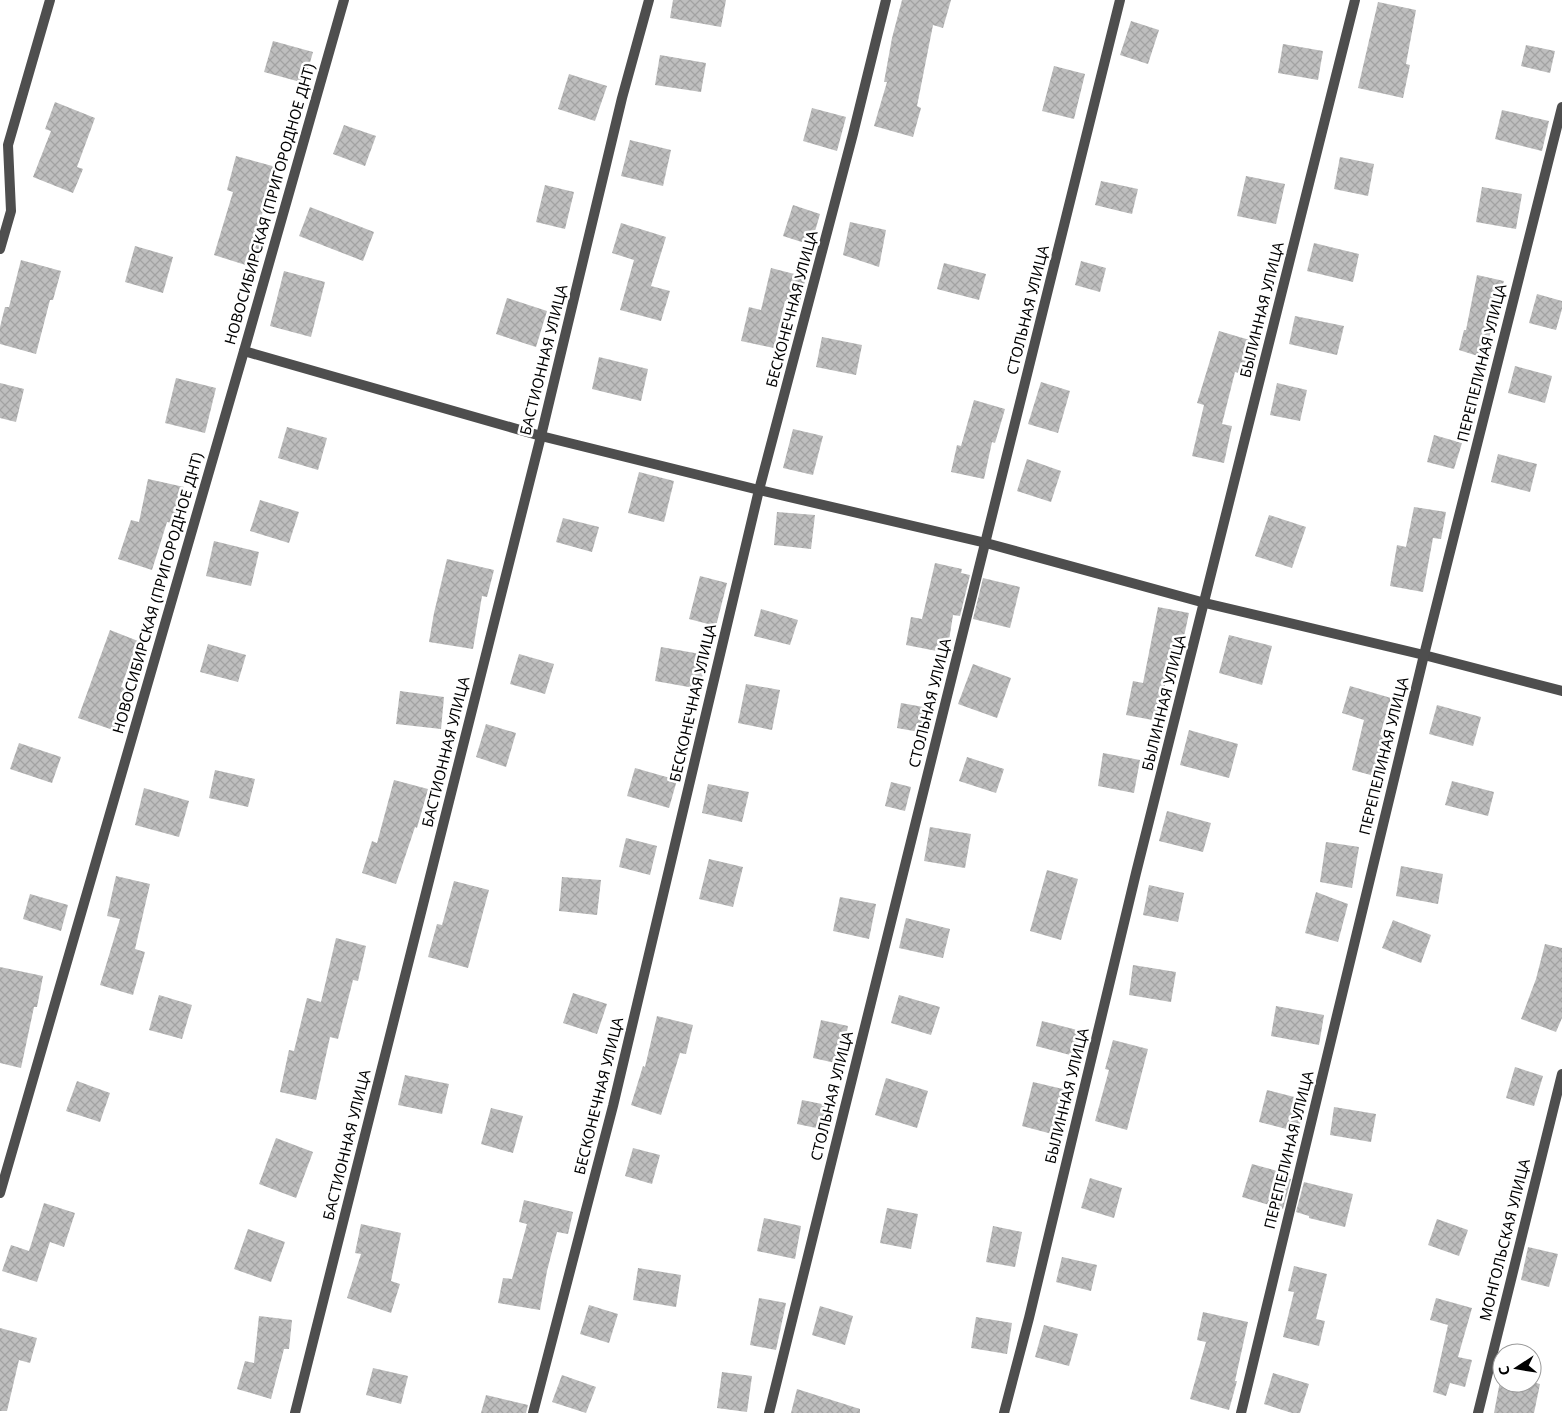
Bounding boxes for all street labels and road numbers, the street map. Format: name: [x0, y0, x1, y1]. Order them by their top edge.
street label: НОВОСИБИРСКАЯ (ПРИГОРОДНОЕ ДНТ): [219, 61, 319, 347]
street label: БЕСКОНЕЧНАЯ УЛИЦА: [760, 228, 822, 389]
street label: БЫЛИННАЯ УЛИЦА: [1234, 239, 1288, 380]
street label: СТОЛЬНАЯ УЛИЦА: [1001, 242, 1053, 377]
street label: ПЕРЕПЕЛИНАЯ УЛИЦА: [1452, 281, 1510, 444]
street label: БАСТИОННАЯ УЛИЦА: [515, 282, 572, 437]
street label: НОВОСИБИРСКАЯ (ПРИГОРОДНОЕ ДНТ): [107, 450, 207, 736]
street label: БЕСКОНЕЧНАЯ УЛИЦА: [664, 621, 720, 784]
street label: БЫЛИННАЯ УЛИЦА: [1136, 632, 1190, 773]
street label: СТОЛЬНАЯ УЛИЦА: [903, 635, 955, 770]
street label: БАСТИОННАЯ УЛИЦА: [417, 674, 474, 829]
street label: ПЕРЕПЕЛИНАЯ УЛИЦА: [1354, 674, 1412, 837]
street label: БЕСКОНЕЧНАЯ УЛИЦА: [569, 1014, 627, 1177]
street label: БЫЛИННАЯ УЛИЦА: [1039, 1025, 1093, 1166]
street label: СТОЛЬНАЯ УЛИЦА: [805, 1028, 857, 1163]
street label: БАСТИОННАЯ УЛИЦА: [318, 1067, 375, 1222]
street label: ПЕРЕПЕЛИНАЯ УЛИЦА: [1259, 1068, 1317, 1231]
street label: МОНГОЛЬСКАЯ УЛИЦА: [1474, 1156, 1534, 1323]

